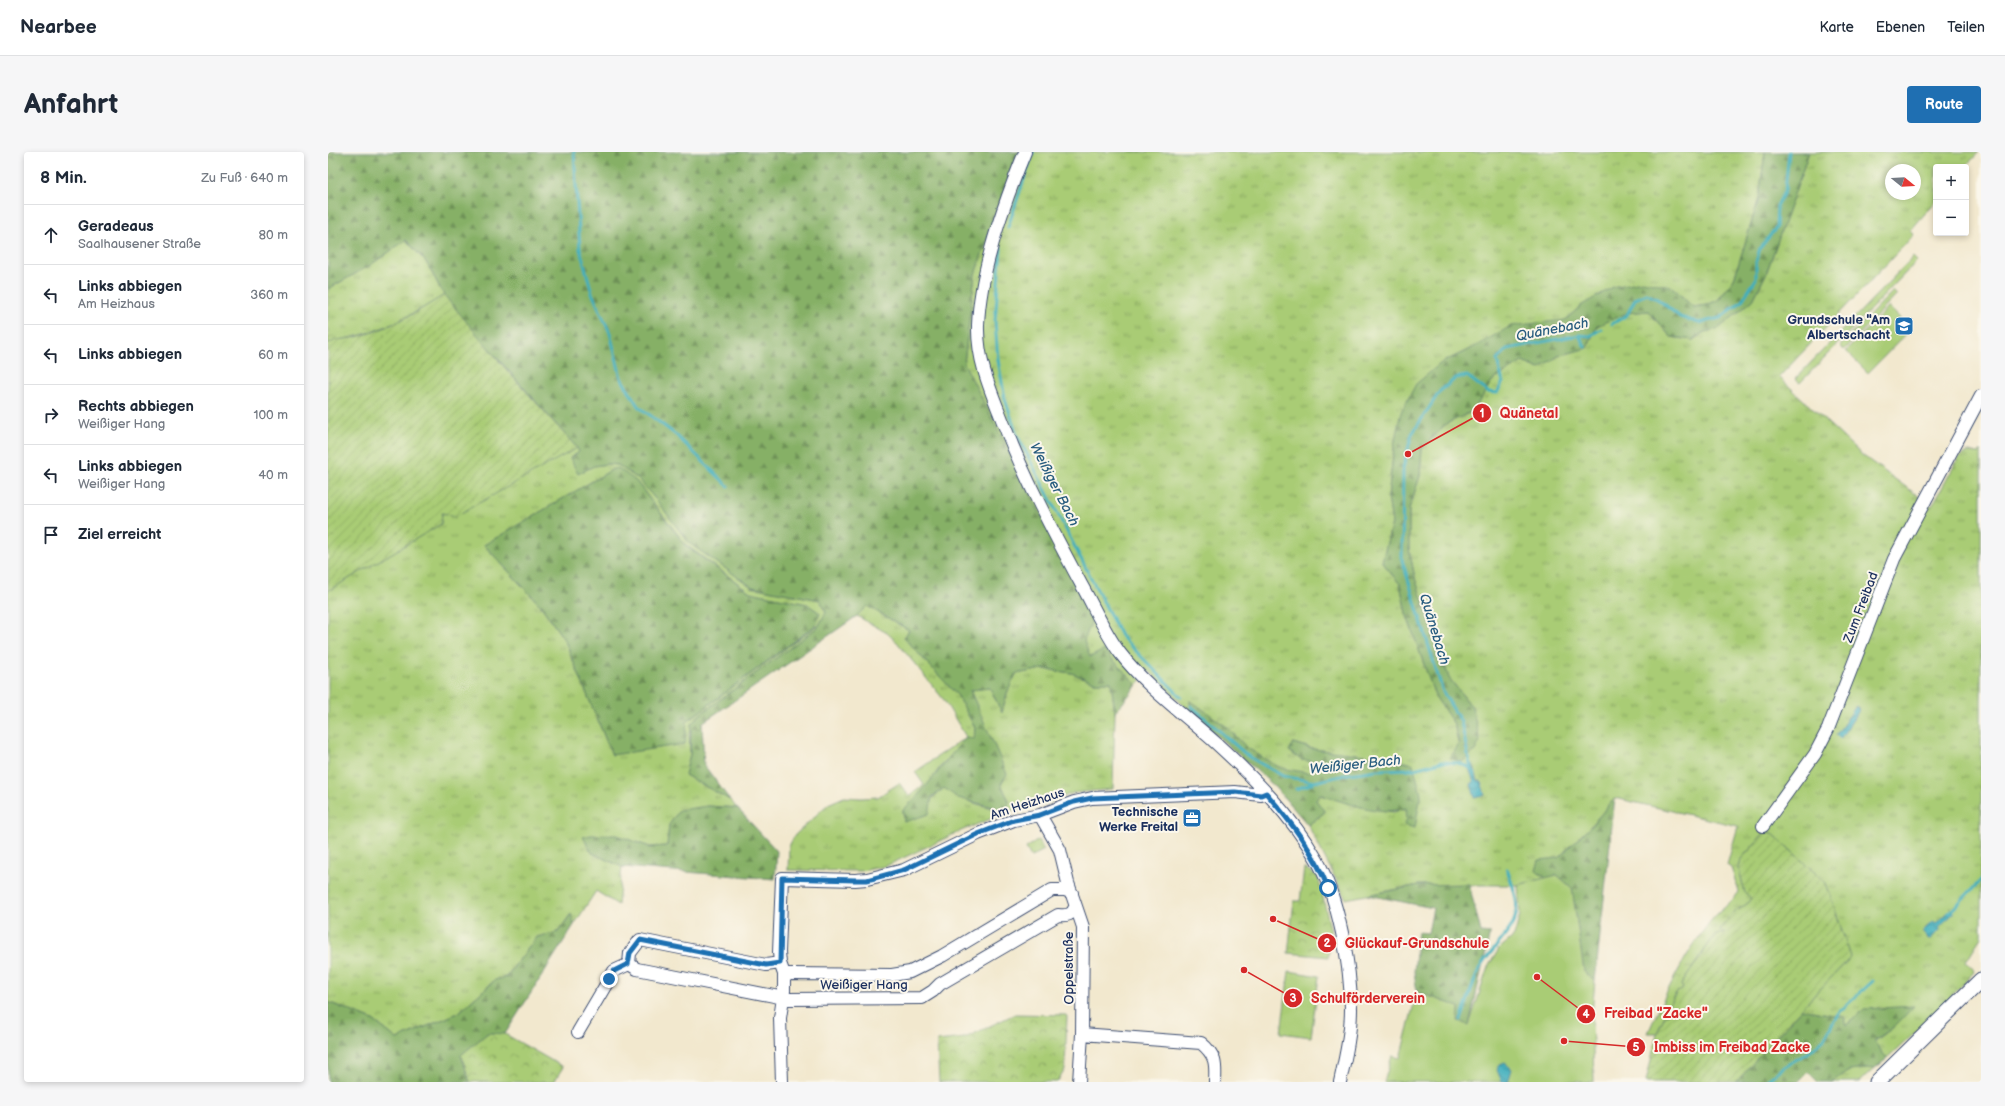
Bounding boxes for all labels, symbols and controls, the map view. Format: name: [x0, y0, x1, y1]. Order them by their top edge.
text: Nearbee: [20, 16, 97, 39]
text: Karte: [1820, 19, 1854, 36]
text: Ebenen: [1876, 19, 1925, 36]
text: Teilen: [1947, 19, 1985, 36]
button: Route: [1907, 86, 1981, 123]
text: Anfahrt: [24, 88, 118, 121]
north arrow: [1885, 164, 1921, 200]
map controls: [1933, 164, 1969, 236]
button: +: [1933, 164, 1969, 200]
text: 8 Min.: [40, 168, 87, 188]
text: Zu Fuß · 640 m: [201, 170, 288, 186]
button: −: [1933, 200, 1969, 236]
text: Geradeaus: [78, 217, 154, 236]
icon: ahead: [40, 224, 62, 246]
text: 80 m: [259, 227, 288, 243]
text: Saalhausener Straße: [78, 236, 201, 252]
text: Links abbiegen: [78, 277, 182, 296]
icon: left: [40, 284, 62, 306]
text: 360 m: [250, 287, 288, 303]
text: Am Heizhaus: [78, 296, 155, 312]
place label: Grundschule "Am Albertschacht: [1787, 312, 1891, 343]
water label: Quänebach: [1514, 314, 1590, 345]
school or university icon: Grundschule "Am Albertschacht: [1893, 315, 1915, 337]
icon: left: [40, 344, 62, 366]
text: Links abbiegen: [78, 345, 182, 364]
text: 60 m: [258, 347, 288, 363]
text: Rechts abbiegen: [78, 397, 194, 416]
callout: Quänetal: [1472, 400, 1566, 426]
icon: right: [40, 404, 62, 426]
text: Quänetal: [1500, 405, 1558, 422]
text: 1: [1479, 406, 1485, 421]
text: 100 m: [253, 407, 288, 423]
text: Weißiger Hang: [78, 416, 165, 432]
water label: Weißiger Bach: [1026, 440, 1083, 529]
text: Links abbiegen: [78, 457, 182, 476]
icon: left: [40, 464, 62, 486]
text: 40 m: [258, 467, 288, 483]
text: Weißiger Hang: [78, 476, 165, 492]
icon: arrive: [40, 524, 62, 546]
text: Ziel erreicht: [78, 525, 161, 544]
street label: Zum Freibad: [1840, 570, 1882, 646]
water label: Quänebach: [1416, 592, 1453, 667]
water label: Weißiger Bach: [1309, 751, 1402, 778]
street label: Am Heizhaus: [988, 784, 1067, 823]
place label: Technische Werke Freital: [1099, 804, 1179, 835]
office icon: Technische Werke Freital: [1181, 807, 1203, 829]
route start: [1319, 879, 1337, 897]
callout: Glückauf-Grundschule: [1317, 930, 1498, 956]
street label: Oppelstraße: [1061, 931, 1077, 1004]
text: Glückauf-Grundschule: [1345, 935, 1489, 952]
text: 2: [1323, 936, 1331, 951]
route end: [600, 970, 618, 988]
street label: Weißiger Hang: [820, 977, 908, 993]
callout: Schulförderverein: [1283, 985, 1433, 1011]
text: Schulförderverein: [1311, 990, 1425, 1007]
text: 3: [1289, 991, 1297, 1006]
callout: Freibad "Zacke": [1576, 1001, 1716, 1027]
text: Freibad "Zacke": [1604, 1005, 1708, 1022]
text: 4: [1582, 1007, 1590, 1022]
callout: Imbiss im Freibad Zacke: [1626, 1034, 1818, 1060]
text: Imbiss im Freibad Zacke: [1654, 1039, 1810, 1056]
text: 5: [1633, 1040, 1640, 1055]

